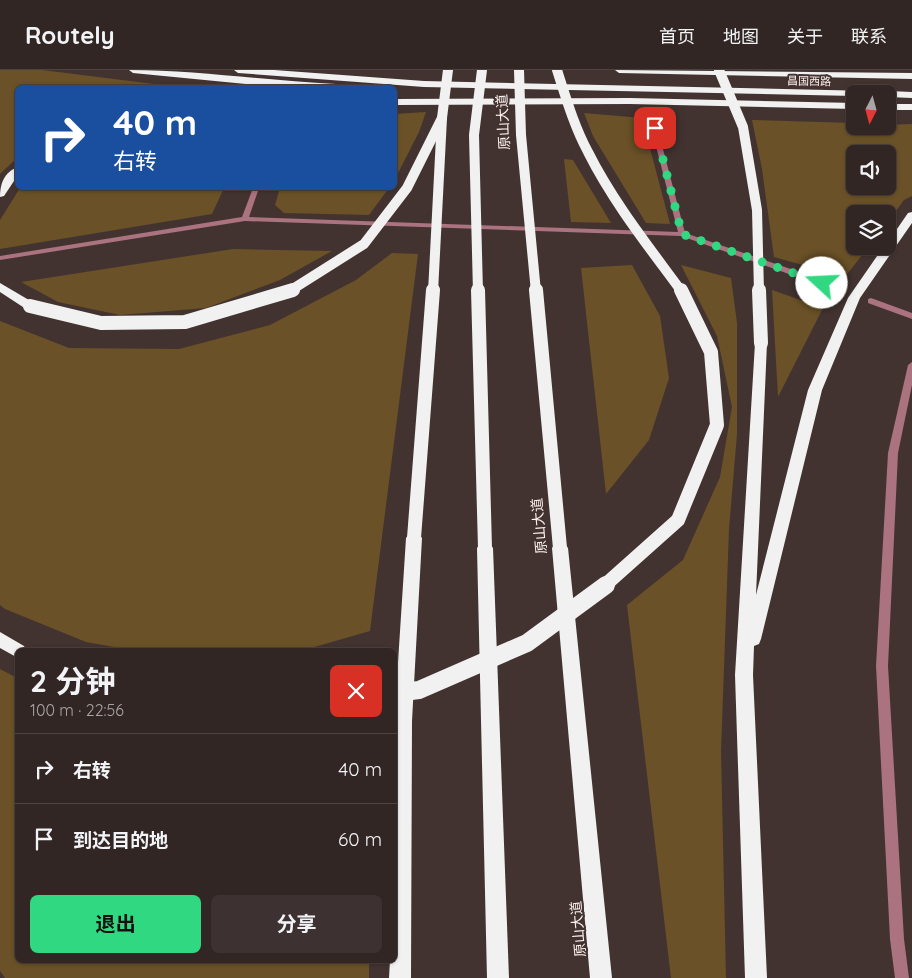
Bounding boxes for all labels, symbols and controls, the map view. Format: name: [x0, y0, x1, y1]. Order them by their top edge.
text: Routely: [25, 20, 115, 50]
text: 首页: [659, 25, 695, 48]
text: 地图: [723, 25, 759, 48]
text: 关于: [787, 25, 823, 48]
text: 联系: [851, 25, 887, 48]
street label: 昌国西路: [787, 74, 831, 88]
north arrow: [846, 85, 896, 135]
map controls: [846, 85, 896, 255]
street label: 原山大道: [493, 94, 513, 150]
text: 40 m: [113, 100, 197, 144]
icon: right: [30, 105, 95, 170]
pin: [634, 107, 676, 149]
icon: arrive: [641, 114, 669, 142]
button: sound: [846, 145, 896, 195]
text: 右转: [113, 147, 157, 175]
button: layers: [846, 205, 896, 255]
position arrow: [795, 256, 847, 308]
street label: 原山大道: [528, 497, 550, 555]
text: 2 分钟: [30, 662, 115, 700]
button: close: [330, 665, 382, 717]
text: 100 m · 22:56: [30, 700, 124, 720]
icon: right: [30, 755, 58, 783]
text: 40 m: [338, 757, 382, 781]
text: 右转: [73, 758, 111, 782]
icon: arrive: [30, 825, 58, 853]
text: 60 m: [338, 827, 382, 851]
text: 到达目的地: [73, 828, 168, 852]
button: 退出: [30, 895, 201, 953]
button: 分享: [211, 895, 382, 953]
street label: 原山大道: [567, 900, 589, 958]

